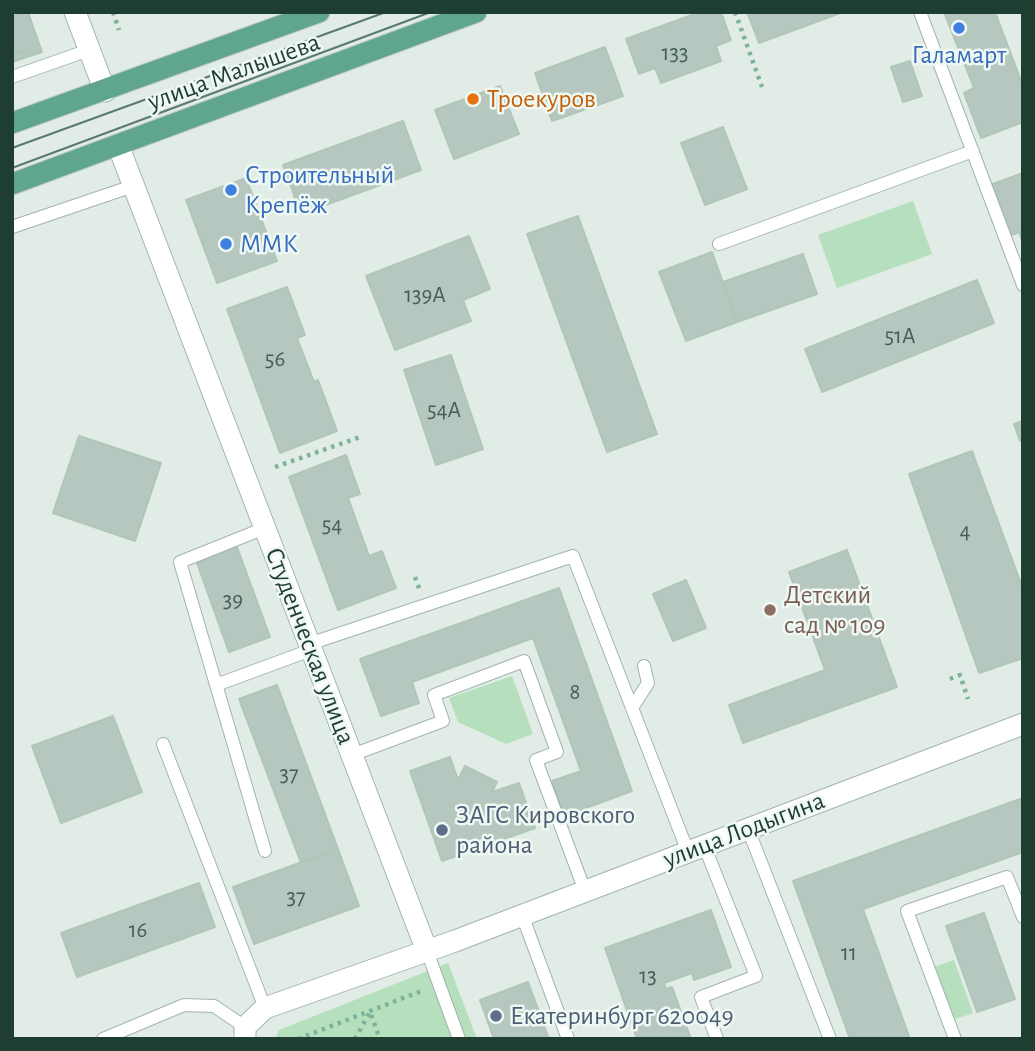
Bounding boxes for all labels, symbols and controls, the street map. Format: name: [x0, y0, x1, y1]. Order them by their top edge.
marker: Галамарт: [951, 20, 967, 36]
street label: улица Малышева: [144, 26, 324, 118]
house number: 133: [662, 39, 688, 67]
place label: Галамарт: [912, 39, 1006, 71]
place label: Троекуров: [487, 83, 596, 115]
marker: Троекуров: [465, 91, 481, 107]
place label: Строительный Крепёж: [245, 159, 394, 220]
marker: Строительный Крепёж: [223, 182, 239, 198]
place label: ММК: [240, 228, 298, 260]
marker: ММК: [218, 236, 234, 252]
house number: 139А: [404, 281, 446, 309]
house number: 51А: [884, 322, 916, 350]
house number: 56: [265, 345, 285, 373]
house number: 54А: [427, 396, 461, 424]
house number: 54: [322, 511, 342, 539]
house number: 4: [959, 517, 971, 545]
street label: Студенческая улица: [258, 543, 362, 749]
place label: Детский сад № 109: [784, 579, 885, 640]
house number: 39: [223, 586, 243, 614]
marker: Детский сад № 109: [762, 602, 778, 618]
house number: 8: [570, 678, 580, 706]
house number: 37: [279, 760, 299, 788]
street label: улица Лодыгина: [659, 785, 829, 875]
place label: ЗАГС Кировского района: [456, 799, 635, 860]
marker: ЗАГС Кировского района: [434, 822, 450, 838]
house number: 37: [286, 883, 306, 911]
house number: 16: [129, 916, 147, 944]
house number: 11: [841, 939, 857, 967]
house number: 13: [639, 962, 657, 990]
place label: Екатеринбург 620049: [510, 1000, 734, 1032]
marker: Екатеринбург 620049: [488, 1008, 504, 1024]

